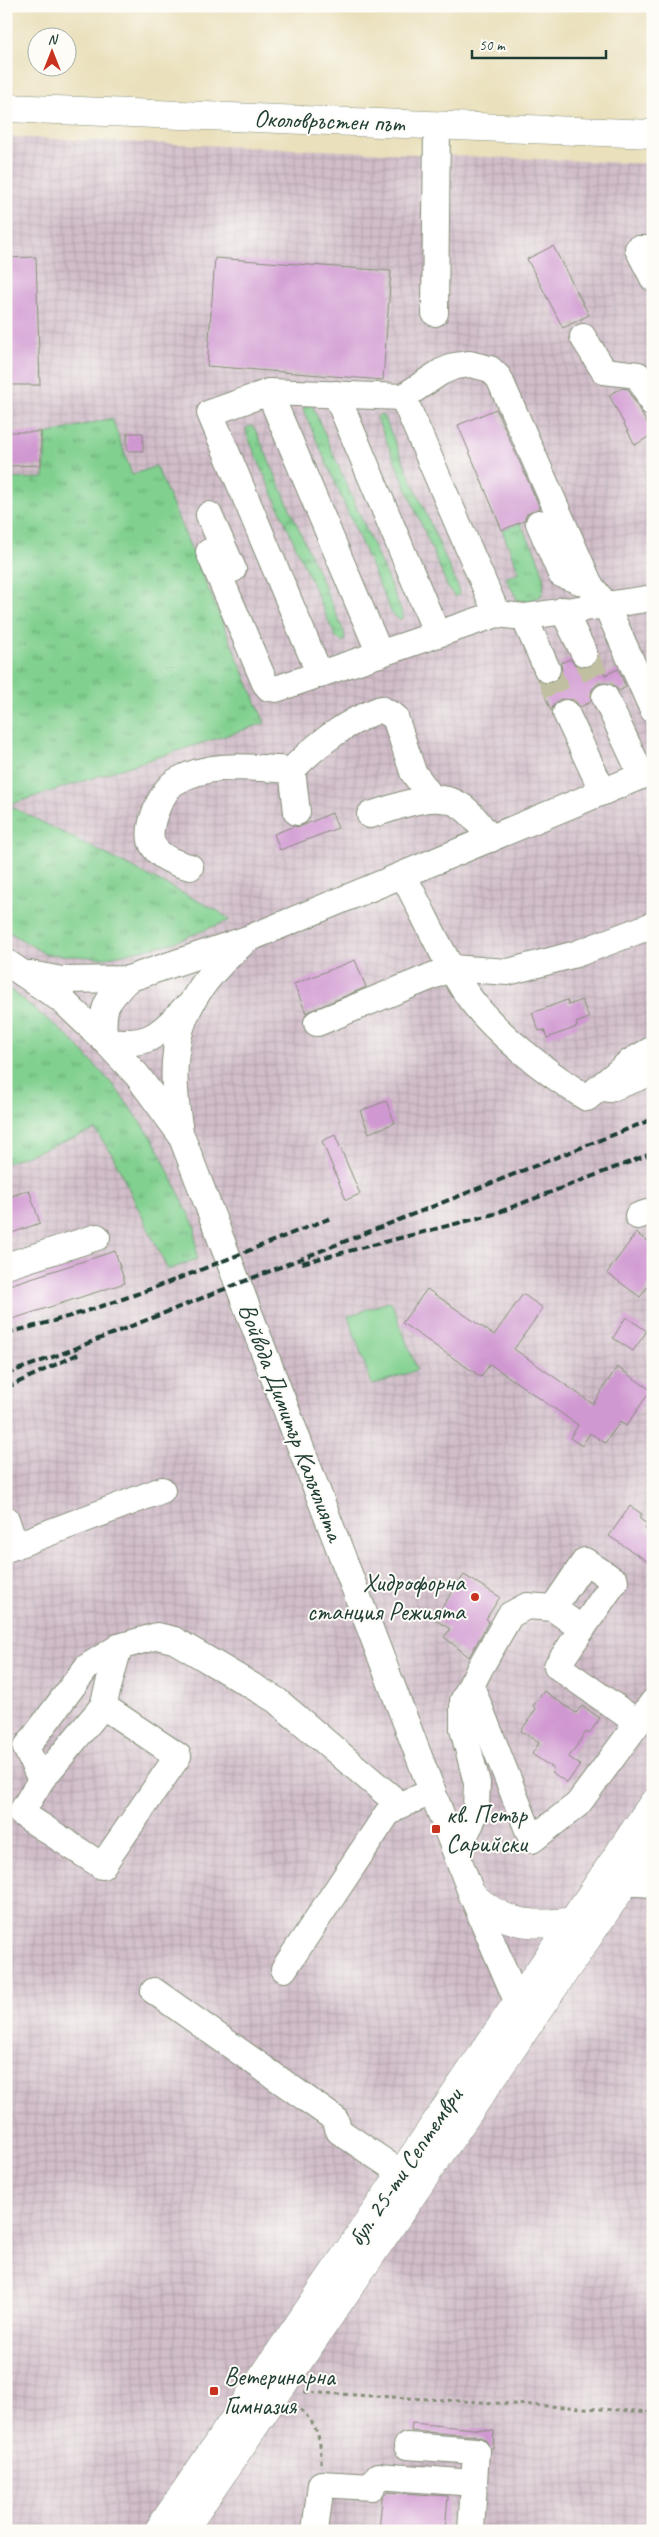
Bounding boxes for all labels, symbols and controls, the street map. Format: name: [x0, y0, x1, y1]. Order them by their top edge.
north arrow: [28, 28, 78, 78]
scale bar: [472, 28, 605, 60]
text: N: [48, 31, 59, 48]
text: 50 m: [479, 36, 506, 55]
street label: Околовръстен път: [253, 102, 407, 140]
street label: Войвода Димитър Калъчлията: [231, 1299, 352, 1548]
place label: Хидрофорна станция Режията: [307, 1567, 467, 1628]
marker: Хидрофорна станция Режията: [469, 1591, 481, 1603]
place label: кв. Петър Сарийски: [446, 1799, 529, 1860]
marker: кв. Петър Сарийски: [430, 1823, 442, 1835]
street label: бул. 25-ти Септември: [340, 2080, 471, 2252]
place label: Ветеринарна Гимназия: [224, 2361, 337, 2422]
marker: Ветеринарна Гимназия: [208, 2385, 220, 2397]

